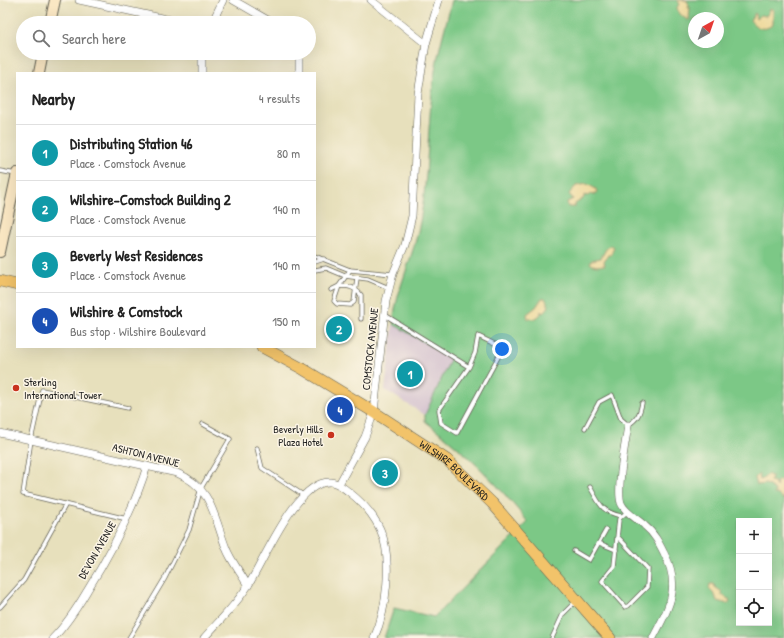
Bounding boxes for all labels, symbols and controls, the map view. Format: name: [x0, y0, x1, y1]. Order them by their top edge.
north arrow: [688, 12, 724, 48]
search box: [16, 16, 316, 60]
icon: search: [30, 27, 52, 49]
text: Search here: [62, 28, 126, 49]
text: Nearby: [32, 87, 75, 110]
text: 4 results: [259, 89, 300, 107]
text: Distributing Station 46: [70, 133, 193, 154]
text: 1: [43, 144, 47, 162]
text: 80 m: [277, 144, 300, 162]
text: Place · Comstock Avenue: [70, 154, 186, 172]
text: Wilshire-Comstock Building 2: [70, 189, 231, 210]
text: 2: [42, 200, 48, 218]
text: 140 m: [273, 200, 300, 218]
text: Place · Comstock Avenue: [70, 210, 186, 228]
text: Beverly West Residences: [70, 245, 203, 266]
text: 3: [42, 256, 48, 274]
text: 140 m: [273, 256, 300, 274]
text: Place · Comstock Avenue: [70, 266, 186, 284]
text: Wilshire & Comstock: [70, 301, 182, 322]
street label: COMSTOCK AVENUE: [359, 307, 381, 391]
text: 4: [43, 312, 47, 330]
text: 150 m: [272, 312, 300, 330]
pin: 2: [326, 314, 352, 344]
text: Bus stop · Wilshire Boulevard: [70, 322, 206, 340]
your location: [492, 339, 512, 359]
pin: 1: [397, 359, 423, 389]
place label: Sterling International Tower: [24, 375, 103, 402]
marker: Sterling International Tower: [11, 383, 21, 393]
pin: 4: [327, 395, 353, 425]
place label: Beverly Hills Plaza Hotel: [273, 422, 323, 449]
marker: Beverly Hills Plaza Hotel: [326, 430, 336, 440]
street label: WILSHIRE BOULEVARD: [417, 437, 493, 504]
street label: ASHTON AVENUE: [111, 440, 181, 470]
pin: 3: [372, 458, 398, 488]
map controls: [736, 518, 772, 626]
button: +: [736, 518, 772, 554]
street label: DEVON AVENUE: [75, 519, 119, 581]
button: −: [736, 554, 772, 590]
button: locate: [736, 590, 772, 626]

